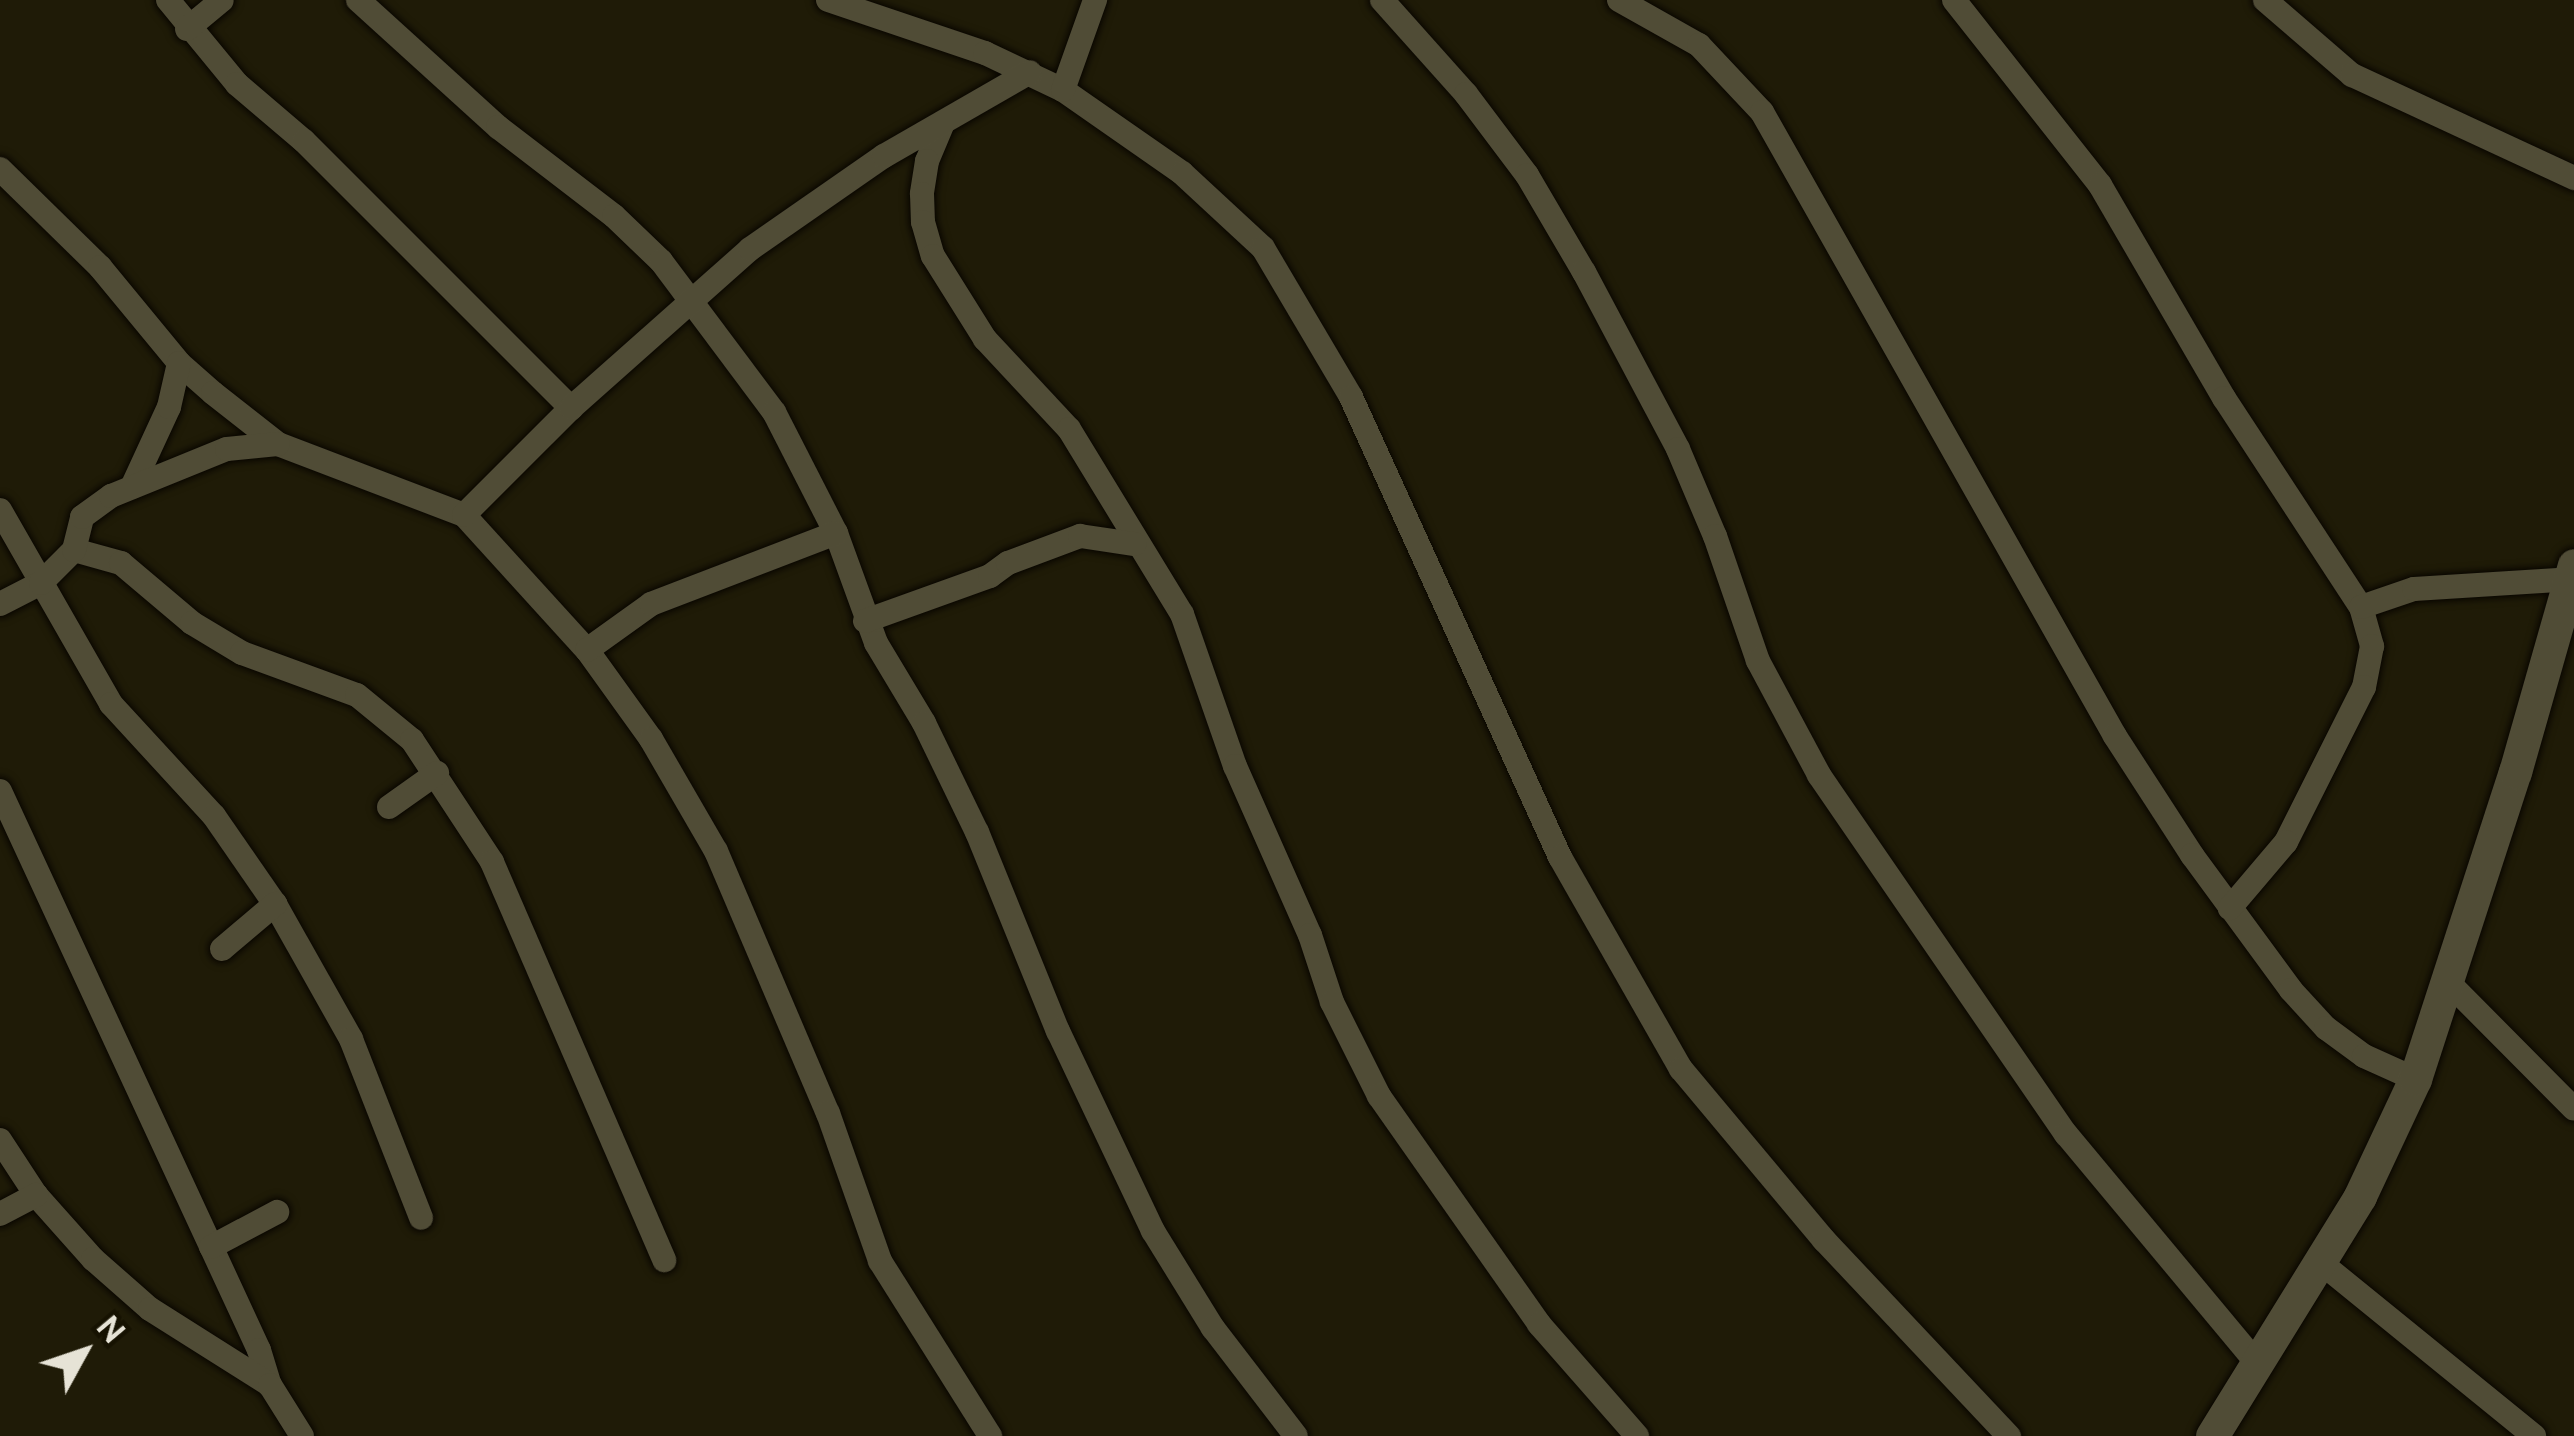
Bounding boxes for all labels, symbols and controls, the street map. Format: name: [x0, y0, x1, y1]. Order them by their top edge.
north arrow: [24, 1292, 144, 1412]
text: N: [89, 1307, 134, 1351]

